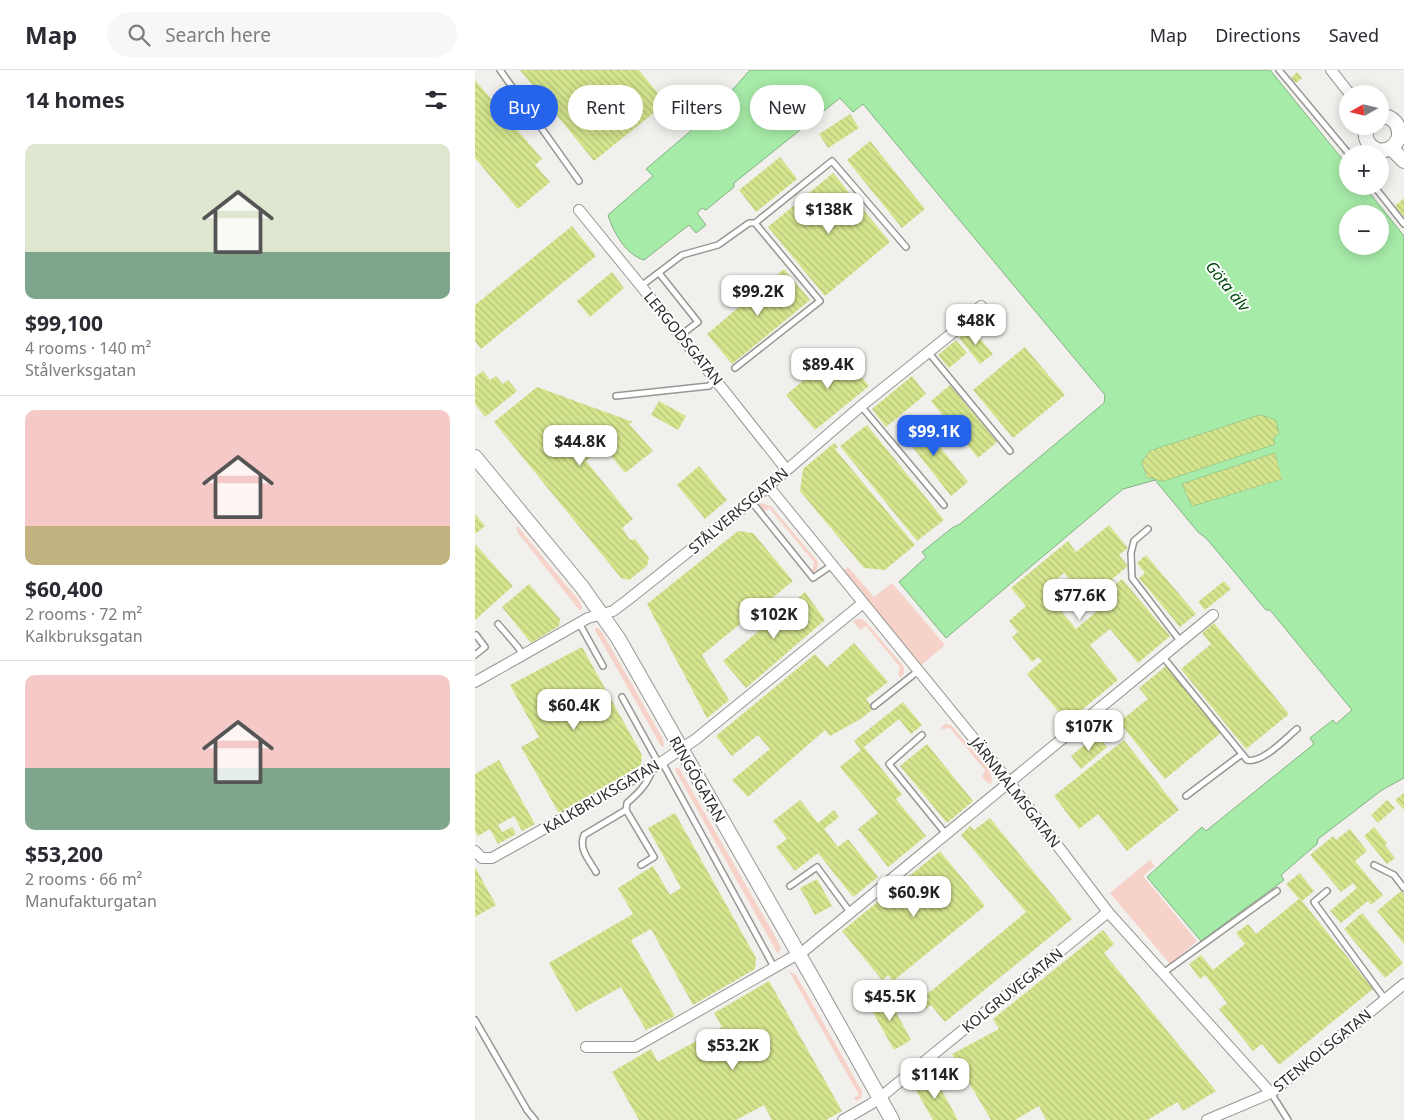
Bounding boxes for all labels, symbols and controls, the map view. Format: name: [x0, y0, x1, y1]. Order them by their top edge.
search box: [107, 12, 457, 57]
text: Map: [25, 18, 77, 51]
icon: search: [125, 21, 153, 49]
text: Search here: [165, 22, 271, 48]
text: Map: [1150, 23, 1187, 47]
text: Directions: [1215, 23, 1301, 47]
text: Saved: [1329, 23, 1379, 47]
chip: Buy: [490, 85, 558, 130]
chip: Rent: [568, 85, 643, 130]
chip: Filters: [653, 85, 740, 130]
chip: New: [750, 85, 824, 130]
north arrow: [1339, 85, 1389, 135]
map controls: [1339, 85, 1389, 255]
text: 14 homes: [25, 86, 125, 114]
icon: filters: [422, 86, 450, 114]
button: +: [1339, 145, 1389, 195]
icon: home: [193, 177, 283, 267]
pin: $138K: [794, 192, 864, 235]
text: $138K: [805, 198, 853, 220]
button: −: [1339, 205, 1389, 255]
water label: Göta älv: [1201, 256, 1256, 317]
pin: $99.2K: [717, 274, 799, 317]
text: $99.2K: [732, 280, 784, 302]
street label: LERGODSGATAN: [640, 287, 728, 389]
pin: $48K: [946, 304, 1006, 346]
text: $99,100: [25, 309, 103, 337]
text: $48K: [957, 309, 995, 331]
text: 4 rooms · 140 m²: [25, 337, 151, 359]
pin: $89.4K: [787, 348, 869, 390]
text: $89.4K: [802, 353, 854, 375]
text: Stålverksgatan: [25, 359, 136, 381]
pin: $99.1K: [893, 414, 975, 457]
text: $99.1K: [908, 420, 960, 442]
pin: $44.8K: [539, 424, 621, 467]
text: $44.8K: [554, 430, 606, 452]
icon: home: [193, 442, 283, 532]
street label: STÅLVERKSGATAN: [684, 462, 792, 558]
text: $60,400: [25, 575, 103, 603]
pin: $77.6K: [1039, 578, 1121, 621]
text: $77.6K: [1054, 584, 1106, 606]
pin: $102K: [739, 598, 809, 640]
text: 2 rooms · 72 m²: [25, 603, 142, 625]
text: $102K: [750, 603, 798, 625]
text: Kalkbruksgatan: [25, 625, 143, 647]
pin: $60.4K: [533, 688, 615, 731]
text: $60.4K: [548, 694, 600, 716]
icon: home: [193, 707, 283, 797]
pin: $107K: [1054, 710, 1124, 752]
text: $107K: [1065, 715, 1113, 737]
street label: JÄRNMALMSGATAN: [965, 731, 1065, 851]
street label: RINGÖGATAN: [665, 732, 731, 826]
street label: KALKBRUKSGATAN: [539, 755, 663, 837]
text: $53,200: [25, 840, 103, 868]
text: 2 rooms · 66 m²: [25, 868, 142, 890]
pin: $60.9K: [873, 876, 955, 918]
text: $60.9K: [888, 881, 940, 903]
text: Manufakturgatan: [25, 890, 157, 912]
street label: KOLGRUVEGATAN: [957, 943, 1067, 1037]
pin: $45.5K: [849, 980, 931, 1022]
text: $45.5K: [864, 985, 916, 1007]
street label: STENKOLSGATAN: [1269, 1004, 1375, 1096]
pin: $53.2K: [692, 1028, 774, 1071]
text: $53.2K: [707, 1034, 759, 1056]
pin: $114K: [900, 1058, 970, 1100]
text: $114K: [911, 1063, 959, 1085]

